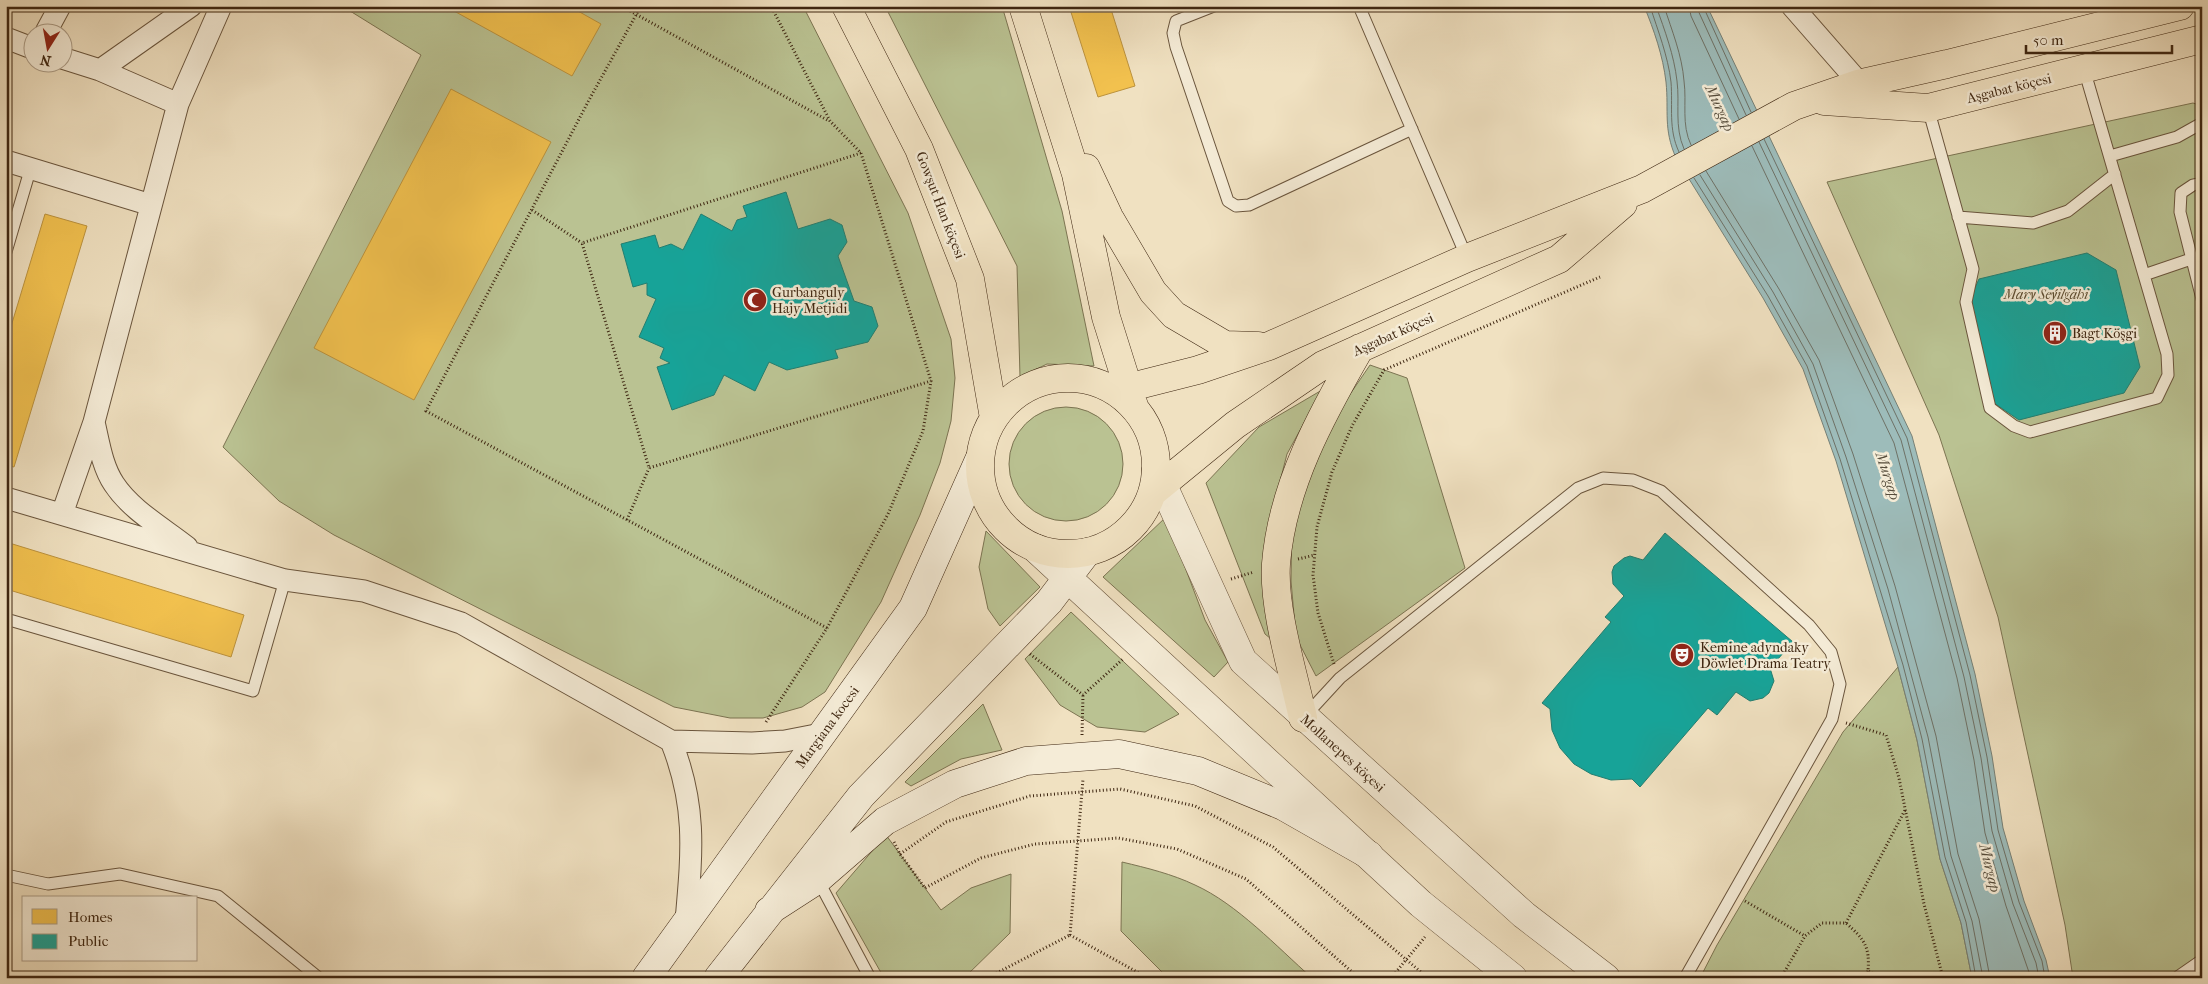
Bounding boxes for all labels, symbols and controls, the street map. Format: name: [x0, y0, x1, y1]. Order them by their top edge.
north arrow: [22, 22, 72, 72]
scale bar: [2026, 22, 2172, 54]
text: 50 m: [2033, 31, 2064, 49]
text: N: [38, 51, 52, 70]
street label: Aşgabat köçesi: [1964, 70, 2053, 107]
water label: Murgap: [1701, 81, 1739, 134]
street label: Gowşut Han köçesi: [912, 149, 969, 261]
place label: Gurbanguly Hajy Metjidi: [772, 284, 847, 317]
park label: Mary Seýilgähi: [2003, 286, 2089, 303]
mosque icon: Gurbanguly Hajy Metjidi: [742, 287, 768, 313]
street label: Aşgabat köçesi: [1349, 309, 1436, 360]
building icon: Bagt Köşgi: [2042, 320, 2068, 346]
place label: Bagt Köşgi: [2072, 325, 2137, 342]
water label: Murgap: [1871, 449, 1904, 502]
place label: Kemine adyndaky Döwlet Drama Teatry: [1700, 639, 1831, 672]
theatre icon: Kemine adyndaky Döwlet Drama Teatry: [1669, 642, 1695, 668]
street label: Margiana kocesi: [792, 683, 863, 772]
street label: Mollanepes köçesi: [1297, 711, 1388, 796]
water label: Murgap: [1975, 841, 2005, 894]
legend: [22, 896, 198, 962]
text: Homes: [68, 908, 113, 926]
text: Public: [68, 932, 109, 950]

